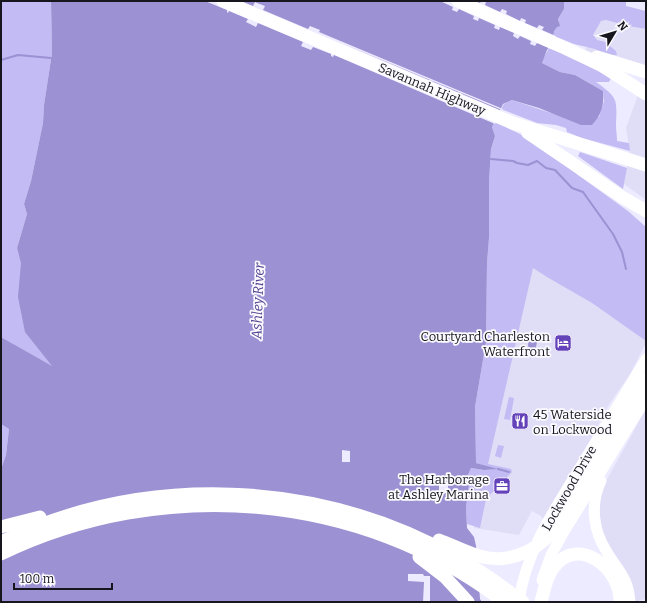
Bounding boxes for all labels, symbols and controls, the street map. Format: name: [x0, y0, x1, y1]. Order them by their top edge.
north arrow: [595, 12, 635, 52]
text: N: [615, 19, 631, 34]
street label: Savannah Highway: [376, 60, 488, 118]
water label: Ashley River: [248, 261, 268, 340]
place label: Courtyard Charleston Waterfront: [421, 329, 551, 359]
hotel icon: Courtyard Charleston Waterfront: [553, 333, 573, 353]
place label: 45 Waterside on Lockwood: [533, 407, 613, 437]
restaurant icon: 45 Waterside on Lockwood: [510, 411, 530, 431]
street label: Lockwood Drive: [539, 443, 599, 533]
place label: The Harborage at Ashley Marina: [388, 472, 489, 502]
office icon: The Harborage at Ashley Marina: [492, 476, 512, 496]
scale bar: [14, 565, 112, 591]
text: 100 m: [20, 572, 55, 586]

